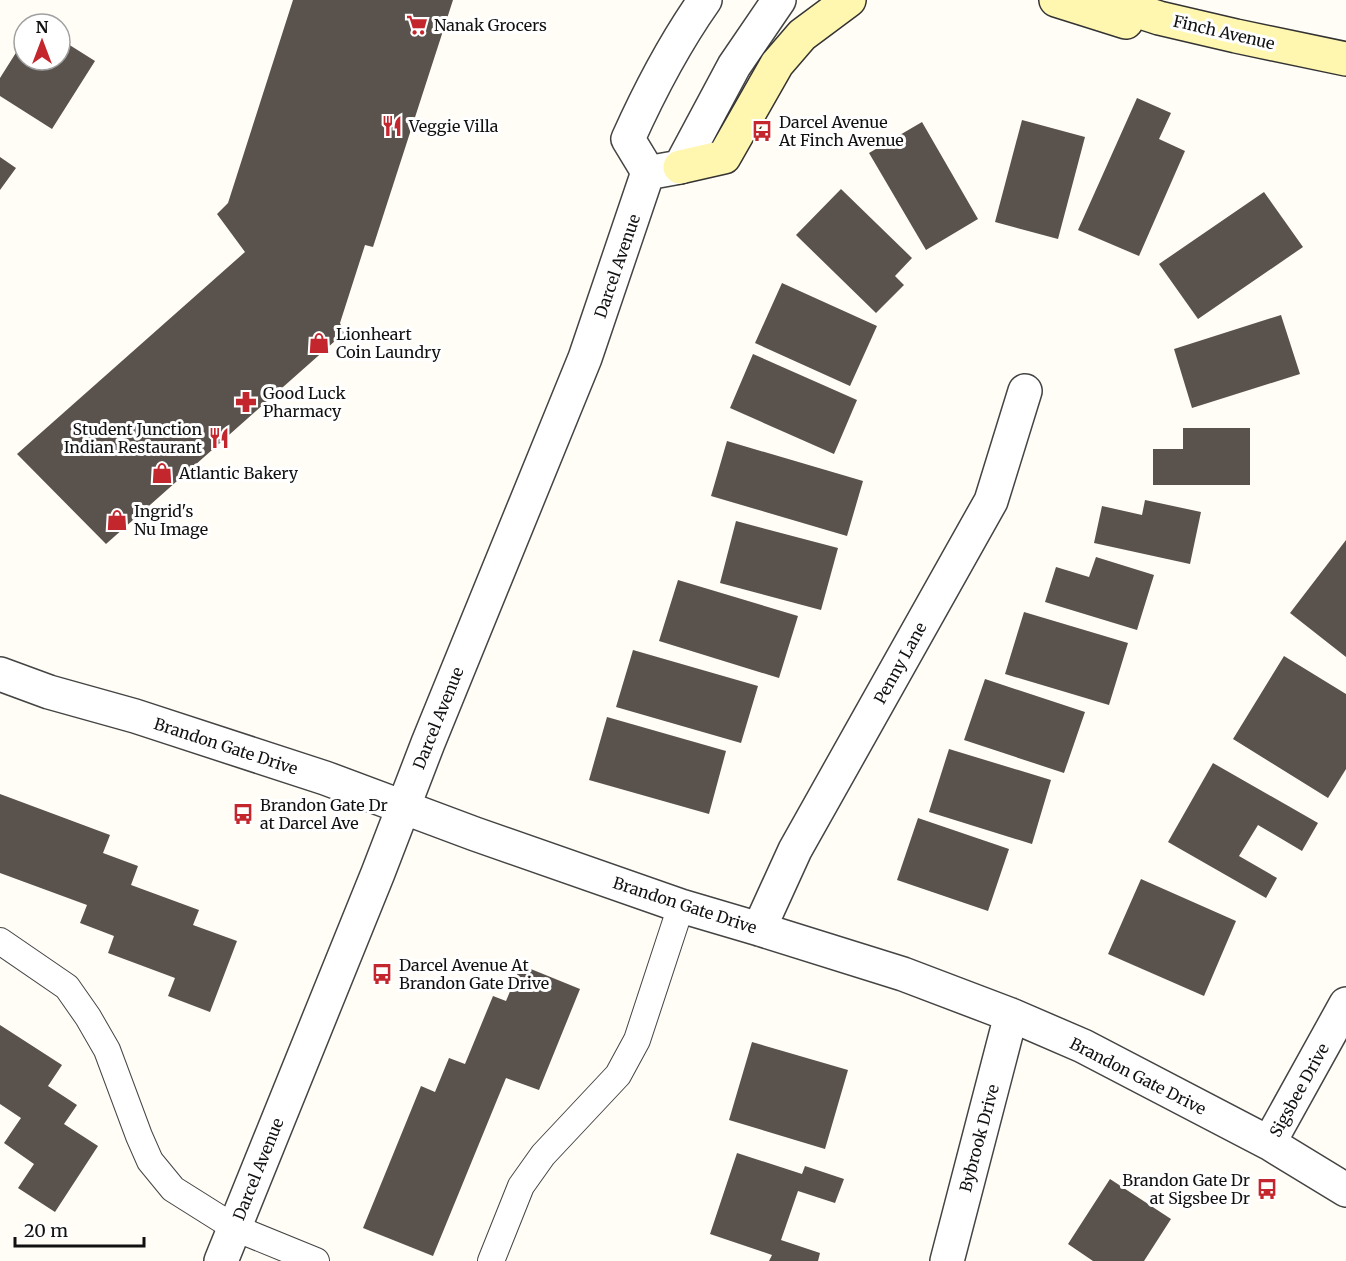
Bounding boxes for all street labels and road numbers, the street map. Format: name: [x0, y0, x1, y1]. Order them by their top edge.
street label: Finch Avenue: [1171, 11, 1277, 53]
street label: Darcel Avenue: [590, 211, 644, 321]
street label: Penny Lane: [869, 619, 931, 707]
street label: Darcel Avenue: [408, 664, 468, 772]
street label: Brandon Gate Drive: [152, 713, 300, 779]
street label: Brandon Gate Drive: [611, 872, 759, 938]
street label: Brandon Gate Drive: [1067, 1033, 1209, 1119]
street label: Sigsbee Drive: [1265, 1040, 1333, 1140]
street label: Bybrook Drive: [955, 1082, 1003, 1194]
street label: Darcel Avenue: [228, 1115, 288, 1223]

